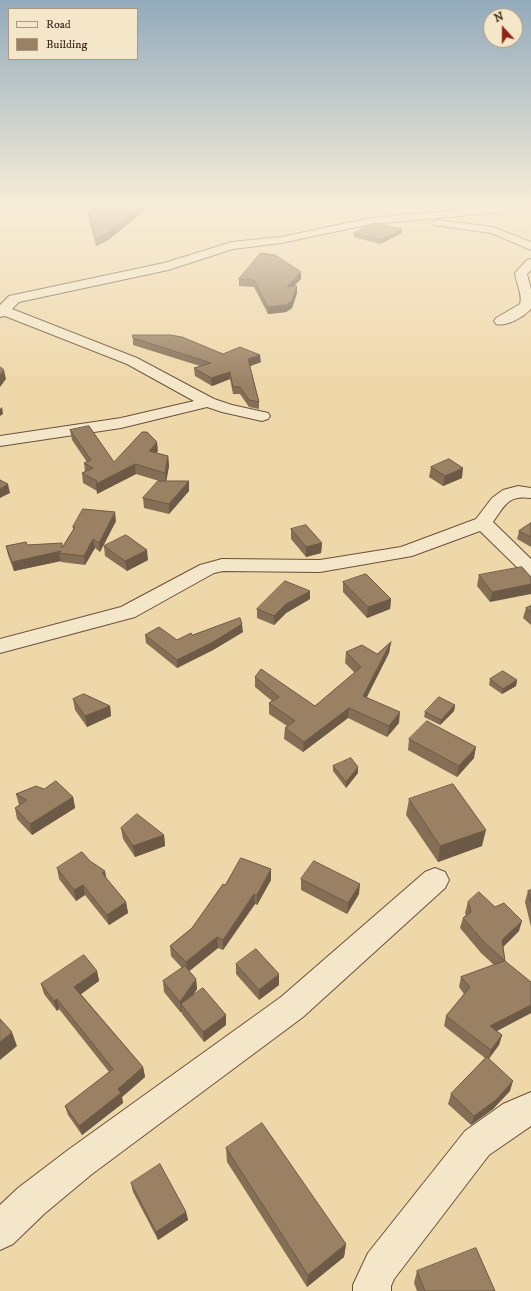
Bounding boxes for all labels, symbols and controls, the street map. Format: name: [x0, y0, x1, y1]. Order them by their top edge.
legend: [8, 8, 138, 60]
north arrow: [483, 8, 523, 48]
text: N: [492, 10, 506, 26]
text: Road: [46, 17, 71, 32]
text: Building: [46, 37, 87, 52]

